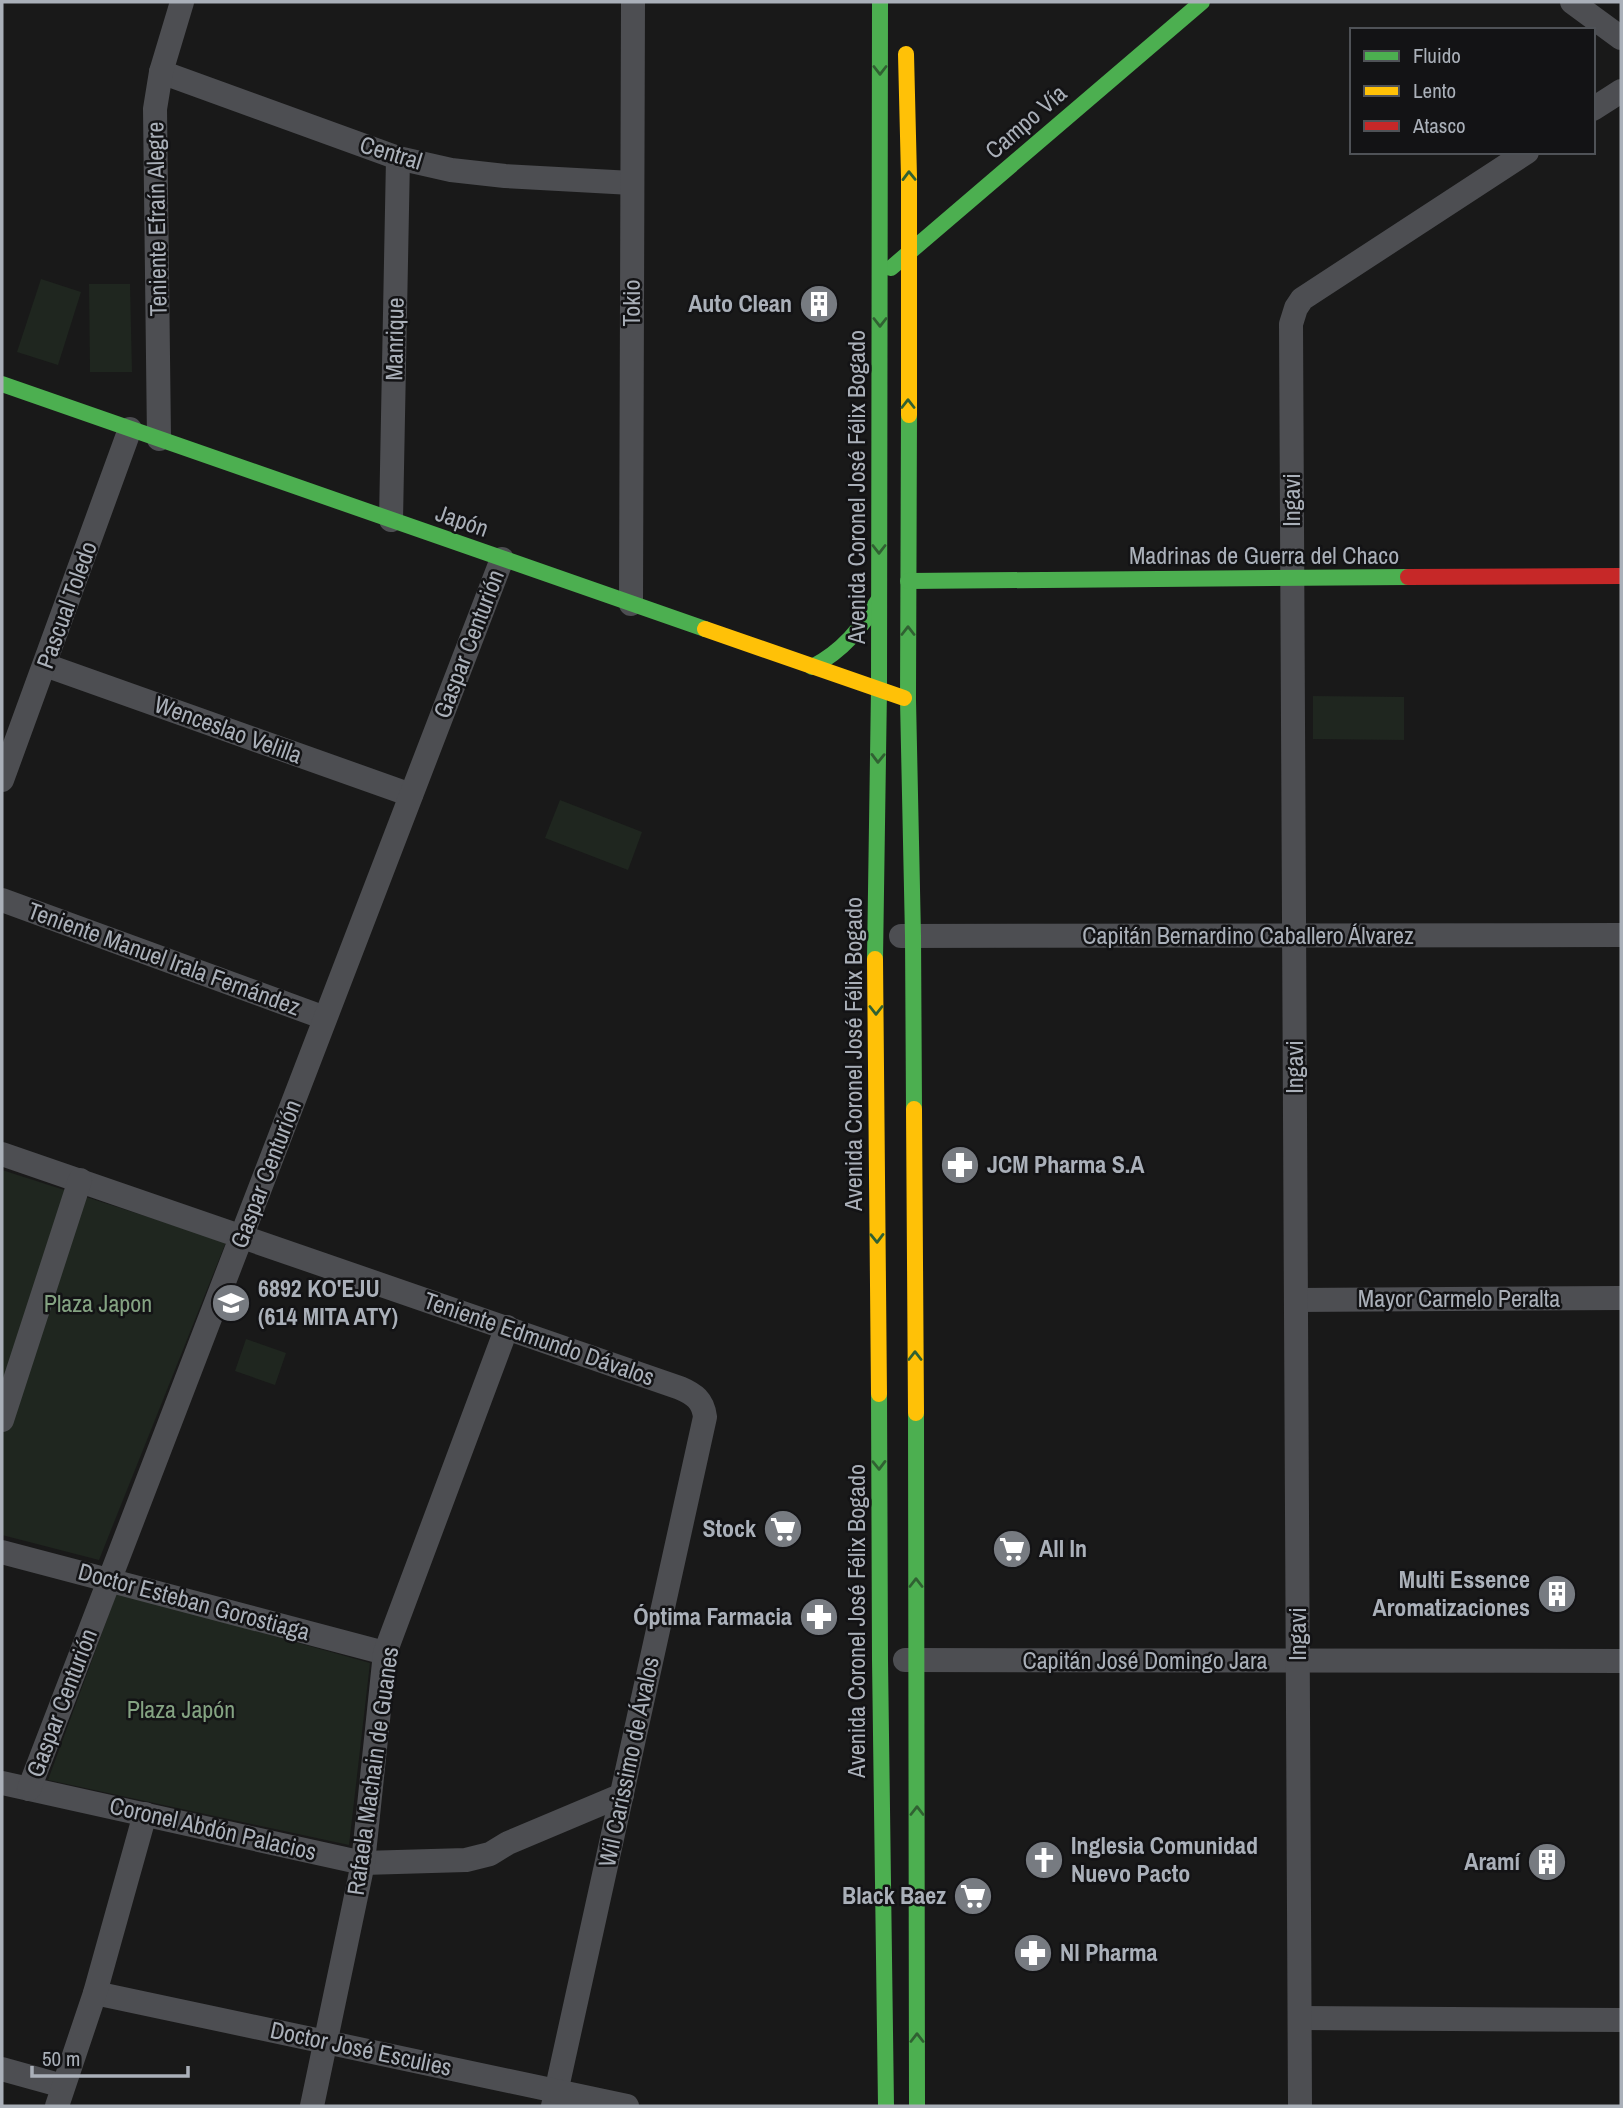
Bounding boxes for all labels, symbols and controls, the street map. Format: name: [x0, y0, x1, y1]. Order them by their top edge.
legend: [1350, 28, 1595, 154]
text: Fluido: [1413, 41, 1461, 70]
one-way arrow: [872, 65, 888, 76]
text: Lento: [1413, 76, 1456, 105]
street label: Campo Vía: [978, 77, 1073, 166]
text: Atasco: [1412, 111, 1466, 140]
street label: Teniente Efraín Alegre: [138, 121, 174, 317]
street label: Central: [356, 127, 426, 177]
one-way arrow: [901, 171, 916, 182]
street label: Tokio: [615, 279, 647, 327]
building icon: Auto Clean: [798, 283, 840, 325]
place label: Auto Clean: [688, 287, 792, 319]
street label: Manrique: [377, 297, 411, 381]
one-way arrow: [872, 317, 888, 328]
street label: Avenida Coronel José Félix Bogado: [840, 330, 872, 645]
one-way arrow: [900, 398, 916, 409]
street label: Ingavi: [1275, 473, 1307, 527]
street label: Japón: [432, 496, 493, 544]
street label: Pascual Toledo: [28, 537, 104, 673]
street label: Madrinas de Guerra del Chaco: [1129, 539, 1399, 571]
one-way arrow: [871, 545, 887, 555]
street label: Gaspar Centurión: [425, 565, 511, 722]
one-way arrow: [900, 626, 916, 636]
street label: Wenceslao Velilla: [150, 688, 307, 771]
one-way arrow: [870, 753, 886, 764]
street label: Teniente Manuel Irala Fernández: [24, 894, 305, 1022]
street label: Avenida Coronel José Félix Bogado: [837, 897, 869, 1212]
street label: Capitán Bernardino Caballero Álvarez: [1082, 919, 1414, 951]
one-way arrow: [868, 1005, 884, 1016]
street label: Ingavi: [1278, 1040, 1310, 1094]
street label: Gaspar Centurión: [222, 1095, 308, 1252]
pharmacy icon: JCM Pharma S.A: [939, 1144, 981, 1186]
place label: JCM Pharma S.A: [987, 1148, 1145, 1180]
one-way arrow: [870, 1232, 885, 1243]
place label: 6892 KO'EJU (614 MITA ATY): [258, 1272, 398, 1332]
school or university icon: 6892 KO'EJU (614 MITA ATY): [210, 1282, 252, 1324]
street label: Mayor Carmelo Peralta: [1358, 1282, 1560, 1314]
street label: Teniente Edmundo Dávalos: [420, 1284, 659, 1393]
park label: Plaza Japon: [44, 1287, 152, 1319]
one-way arrow: [907, 1350, 923, 1360]
one-way arrow: [871, 1460, 886, 1471]
street label: Avenida Coronel José Félix Bogado: [840, 1464, 872, 1779]
supermarket icon: Stock: [762, 1508, 804, 1550]
place label: Stock: [702, 1512, 756, 1544]
supermarket icon: All In: [991, 1528, 1033, 1570]
place label: All In: [1039, 1532, 1087, 1564]
street label: Doctor Esteban Gorostiaga: [75, 1555, 314, 1647]
place label: Multi Essence Aromatizaciones: [1373, 1563, 1530, 1623]
building icon: Multi Essence Aromatizaciones: [1536, 1573, 1578, 1615]
one-way arrow: [908, 1577, 924, 1588]
pharmacy icon: Óptima Farmacia: [798, 1596, 840, 1638]
place label: Óptima Farmacia: [633, 1600, 792, 1632]
street label: Ingavi: [1281, 1607, 1313, 1661]
street label: Gaspar Centurión: [18, 1624, 104, 1781]
street label: Capitán José Domingo Jara: [1022, 1644, 1268, 1676]
street label: Rafaela Machain de Guanes: [339, 1645, 405, 1897]
street label: Wil Carissimo de Ávalos: [590, 1654, 666, 1870]
park label: Plaza Japón: [127, 1693, 235, 1725]
street label: Coronel Abdón Palacios: [107, 1789, 320, 1867]
one-way arrow: [909, 1805, 925, 1815]
place label: Inglesia Comunidad Nuevo Pacto: [1071, 1829, 1258, 1889]
church icon: Inglesia Comunidad Nuevo Pacto: [1023, 1839, 1065, 1881]
building icon: Aramí: [1526, 1841, 1568, 1883]
place label: Aramí: [1464, 1845, 1522, 1877]
supermarket icon: Black Baez: [952, 1875, 994, 1917]
place label: Black Baez: [842, 1879, 946, 1911]
pharmacy icon: Nl Pharma: [1012, 1932, 1054, 1974]
place label: Nl Pharma: [1060, 1936, 1157, 1968]
street label: Doctor José Esculies: [267, 2013, 455, 2083]
one-way arrow: [909, 2032, 925, 2043]
scale bar: [32, 2035, 187, 2078]
text: 50 m: [42, 2044, 80, 2073]

